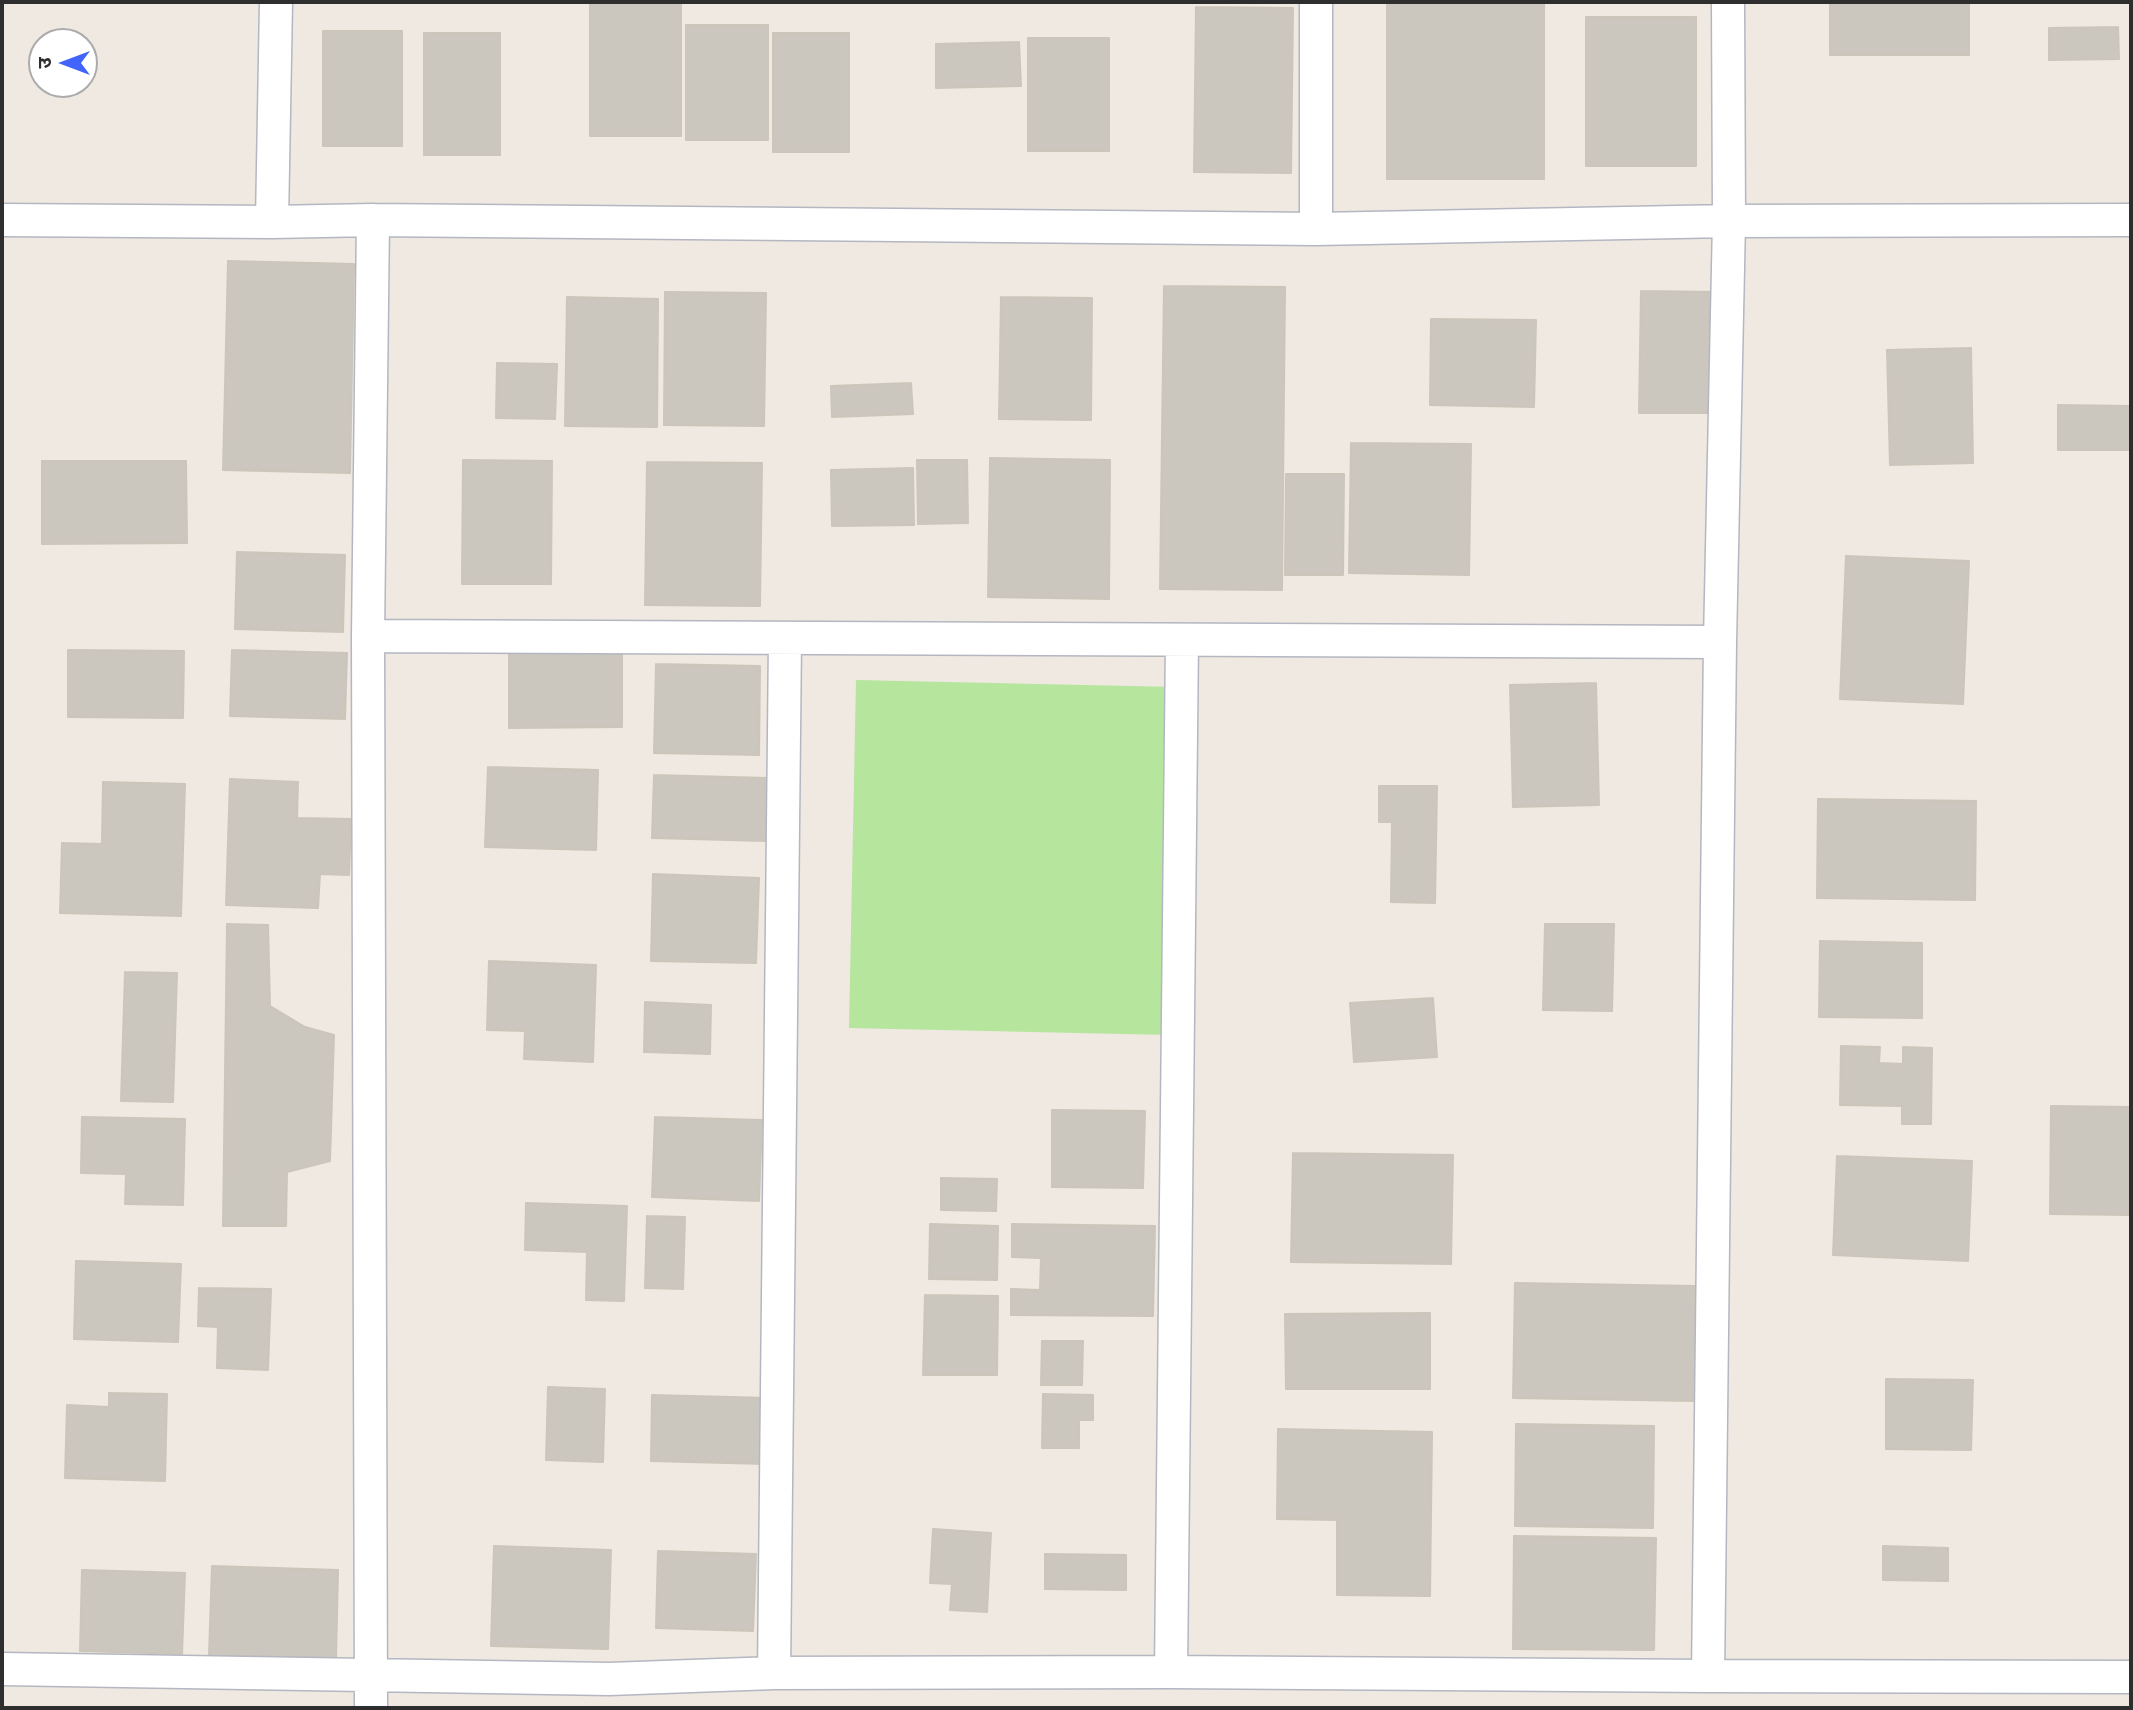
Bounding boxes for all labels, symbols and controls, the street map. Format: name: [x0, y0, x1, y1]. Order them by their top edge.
north arrow: [28, 28, 98, 98]
text: उ: [33, 57, 55, 69]

